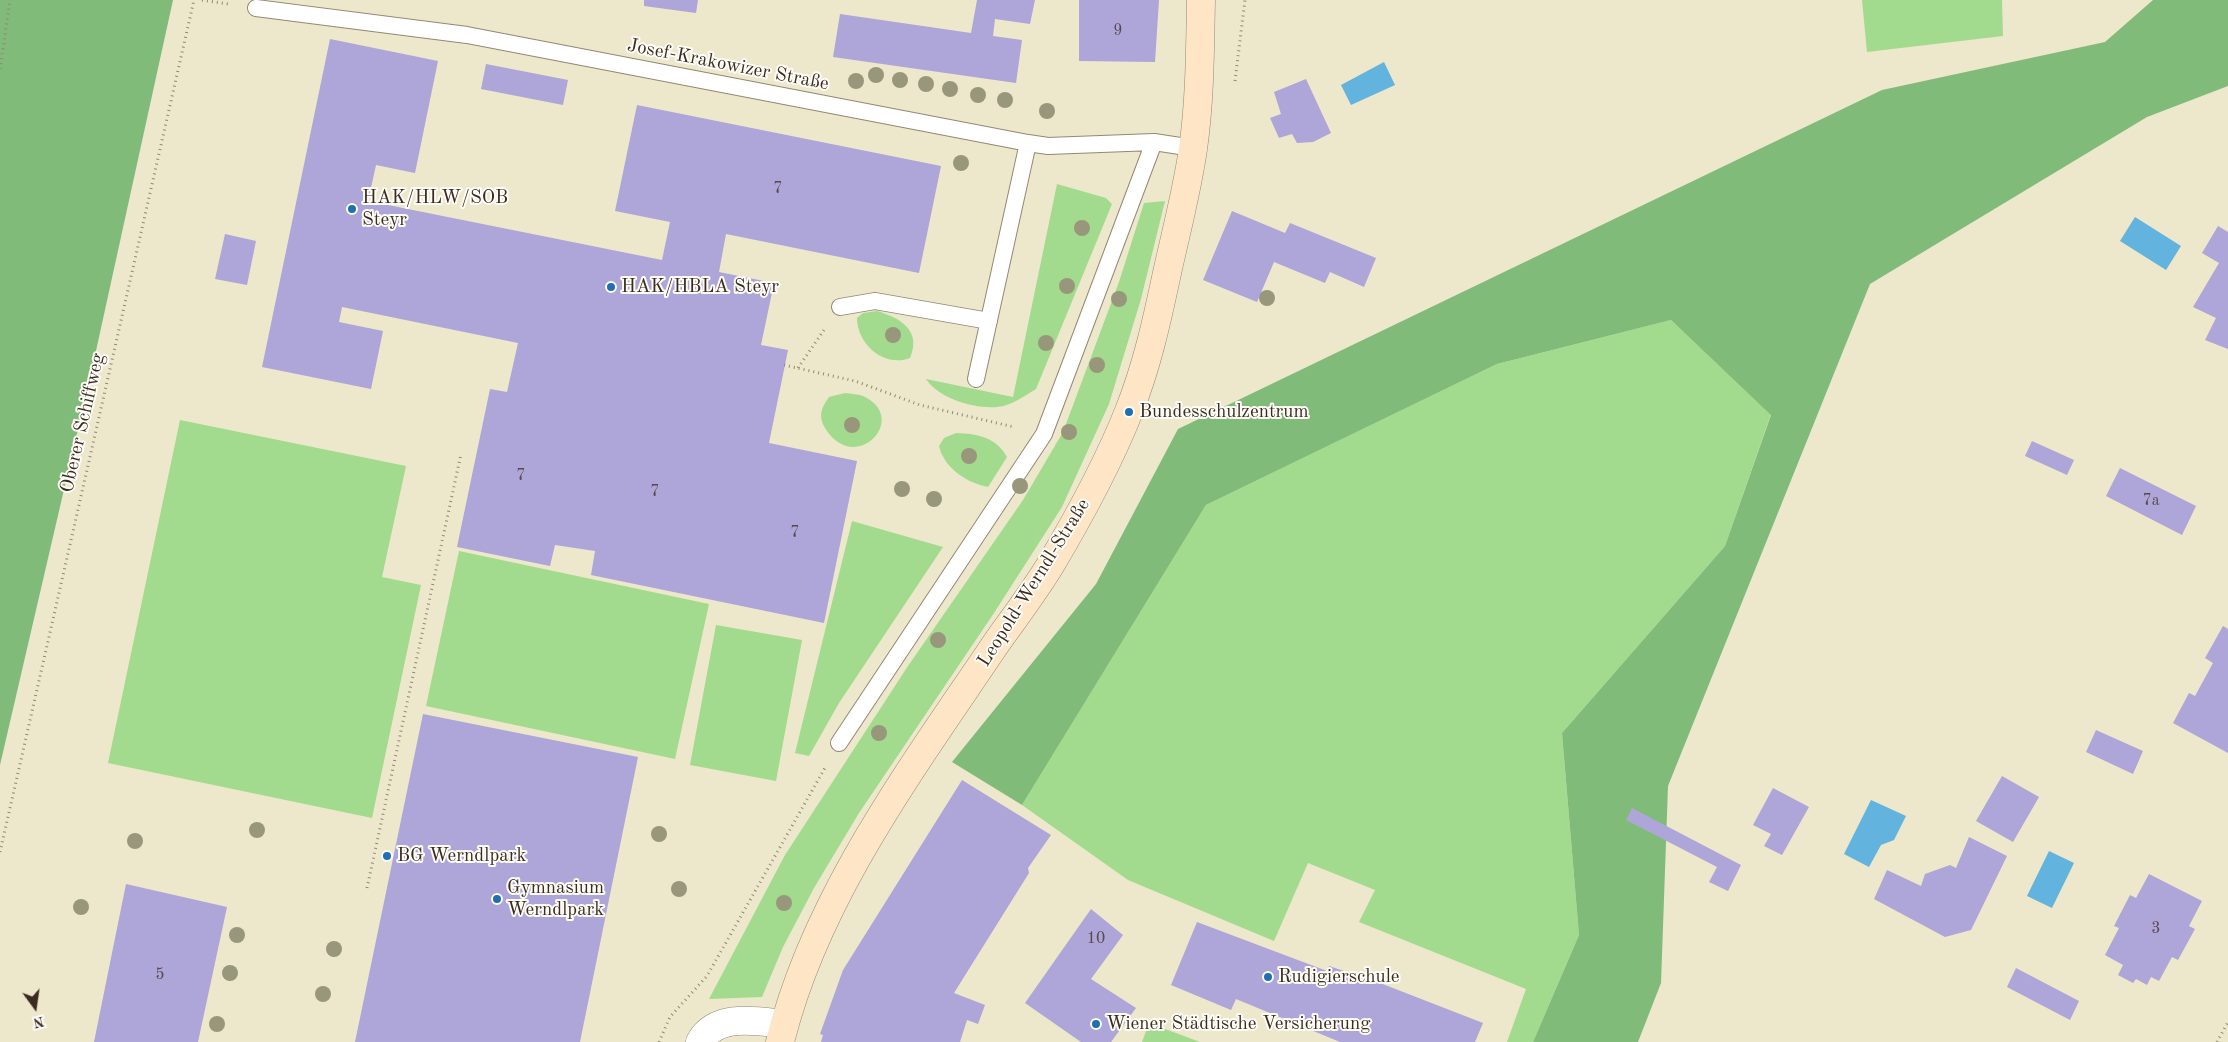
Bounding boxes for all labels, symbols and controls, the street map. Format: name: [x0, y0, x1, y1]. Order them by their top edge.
house number: 9: [1113, 21, 1123, 41]
street label: Josef-Krakowizer Straße: [625, 34, 831, 96]
house number: 7: [773, 179, 783, 199]
place label: HAK/HLW/SOB Steyr: [362, 187, 508, 231]
marker: HAK/HLW/SOB Steyr: [346, 203, 358, 215]
place label: HAK/HBLA Steyr: [621, 276, 779, 298]
marker: HAK/HBLA Steyr: [605, 281, 617, 293]
street label: Oberer Schiffweg: [56, 351, 110, 495]
place label: Bundesschulzentrum: [1139, 401, 1309, 423]
marker: Bundesschulzentrum: [1123, 406, 1135, 418]
house number: 7: [516, 466, 526, 486]
house number: 7: [650, 482, 660, 502]
house number: 7a: [2142, 491, 2160, 511]
street label: Leopold-Werndl-Straße: [973, 495, 1095, 671]
house number: 7: [790, 523, 800, 543]
place label: BG Werndlpark: [397, 845, 526, 867]
marker: BG Werndlpark: [381, 850, 393, 862]
place label: Gymnasium Werndlpark: [507, 877, 604, 921]
marker: Gymnasium Werndlpark: [491, 893, 503, 905]
house number: 3: [2151, 919, 2161, 939]
house number: 10: [1087, 929, 1105, 949]
house number: 5: [155, 965, 165, 985]
place label: Rudigierschule: [1278, 966, 1400, 988]
marker: Rudigierschule: [1262, 971, 1274, 983]
north arrow: [10, 982, 60, 1032]
text: N: [32, 1013, 46, 1030]
place label: Wiener Städtische Versicherung: [1106, 1013, 1370, 1035]
marker: Wiener Städtische Versicherung: [1090, 1018, 1102, 1030]

